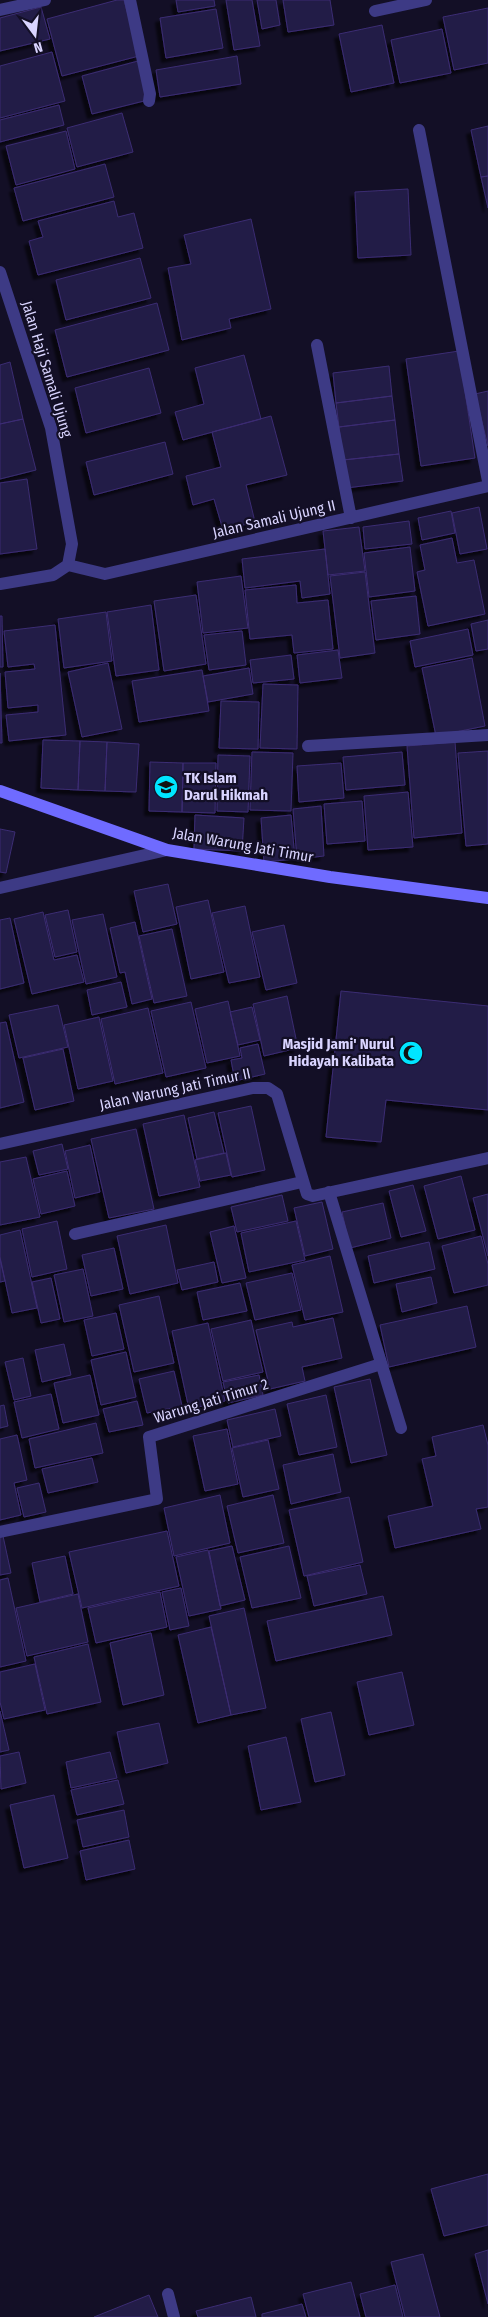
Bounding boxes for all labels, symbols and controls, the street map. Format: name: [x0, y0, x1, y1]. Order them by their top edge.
north arrow: [10, 10, 60, 60]
text: N: [32, 38, 44, 56]
street label: Jalan Haji Samali Ujung: [18, 299, 76, 439]
street label: Jalan Samali Ujung II: [211, 496, 337, 542]
place label: TK Islam Darul Hikmah: [184, 769, 268, 804]
school or university icon: TK Islam Darul Hikmah: [153, 774, 179, 800]
street label: Jalan Warung Jati Timur: [171, 824, 316, 866]
place label: Masjid Jami' Nurul Hidayah Kalibata: [282, 1035, 395, 1070]
mosque icon: Masjid Jami' Nurul Hidayah Kalibata: [398, 1040, 424, 1066]
street label: Jalan Warung Jati Timur II: [98, 1064, 252, 1114]
street label: Warung Jati Timur 2: [152, 1375, 271, 1427]

